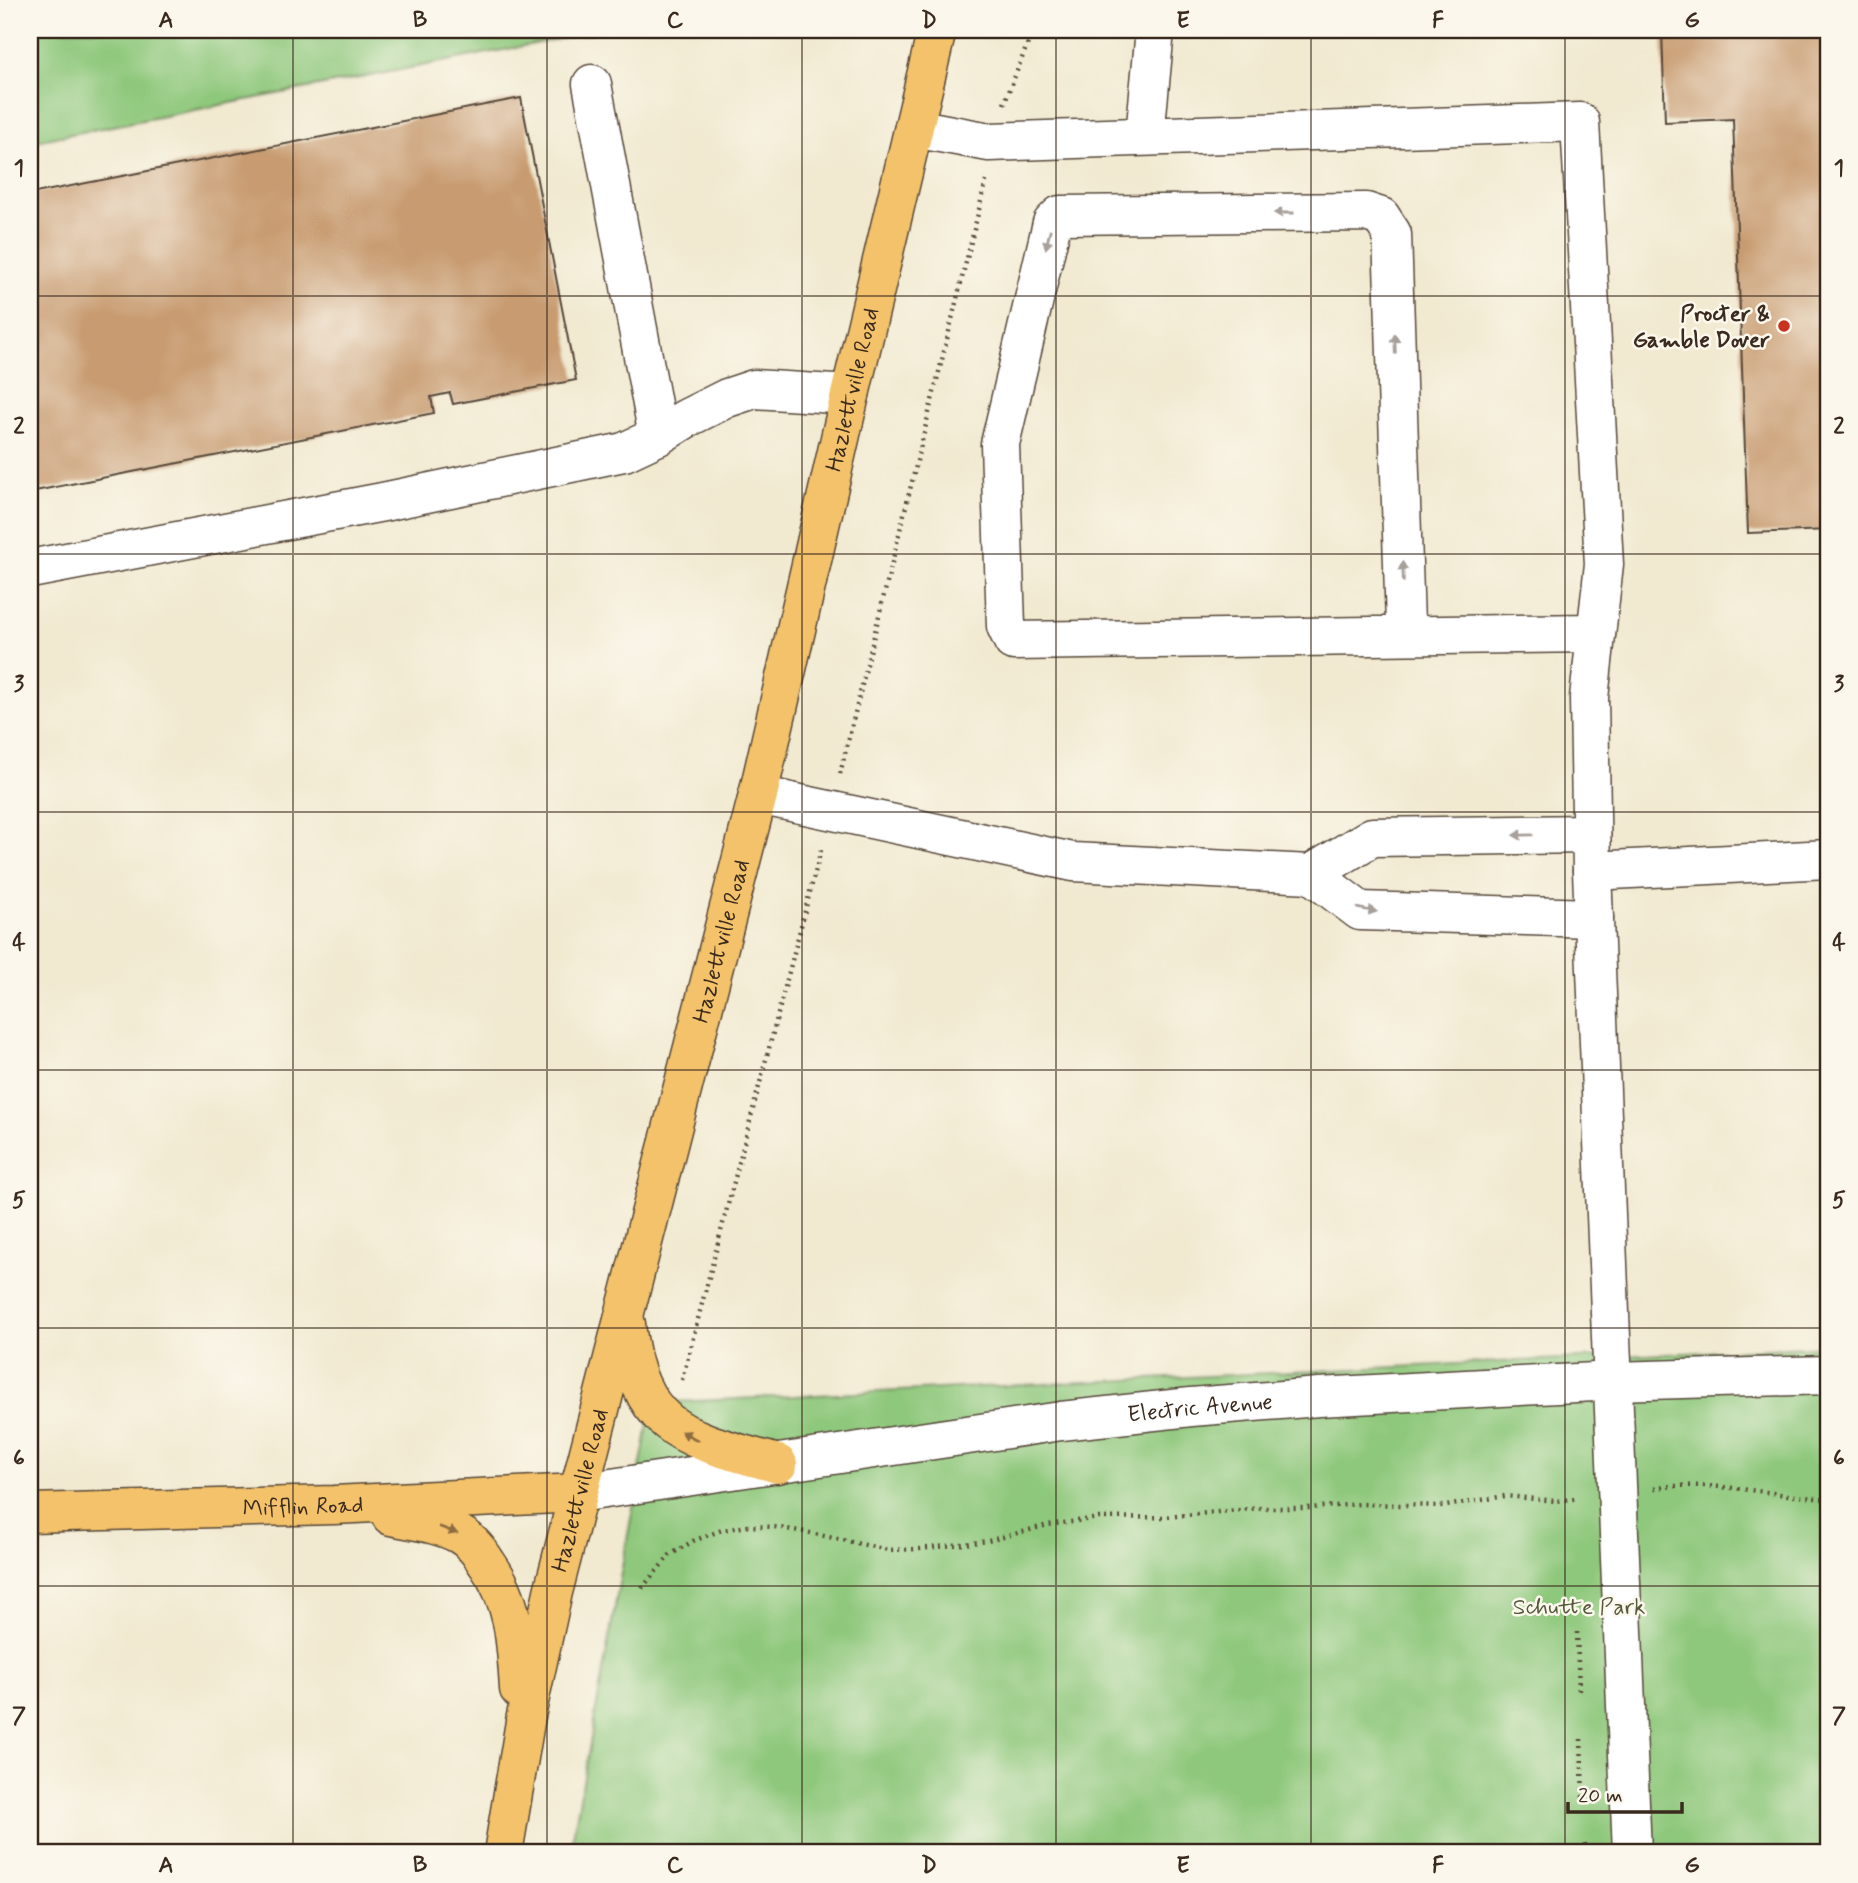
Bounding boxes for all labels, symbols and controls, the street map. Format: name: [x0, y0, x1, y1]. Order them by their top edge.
text: A: [158, 6, 174, 36]
text: B: [413, 6, 428, 36]
text: C: [667, 6, 684, 36]
text: D: [921, 6, 937, 36]
text: E: [1176, 6, 1190, 36]
text: F: [1432, 6, 1444, 36]
text: G: [1684, 6, 1700, 36]
text: 1: [14, 154, 24, 184]
text: 1: [1834, 154, 1844, 184]
one-way arrow: [1273, 207, 1295, 219]
one-way arrow: [1043, 228, 1054, 250]
place label: Procter & Gamble Dover: [1633, 300, 1770, 356]
street label: Hazlettville Road: [820, 305, 887, 475]
marker: Procter & Gamble Dover: [1776, 318, 1792, 334]
one-way arrow: [1390, 333, 1401, 355]
text: 2: [13, 412, 25, 442]
text: 2: [1833, 412, 1845, 442]
one-way arrow: [1397, 561, 1408, 583]
text: 3: [14, 670, 25, 700]
text: 3: [1834, 670, 1845, 700]
one-way arrow: [1512, 829, 1534, 841]
street label: Hazlettville Road: [687, 857, 758, 1026]
one-way arrow: [1356, 905, 1378, 916]
text: 4: [12, 928, 26, 958]
text: 4: [1832, 928, 1846, 958]
text: 5: [12, 1186, 26, 1216]
text: 5: [1832, 1186, 1846, 1216]
street label: Electric Avenue: [1126, 1388, 1274, 1431]
street label: Hazlettville Road: [546, 1406, 617, 1576]
one-way arrow: [680, 1431, 700, 1442]
text: 6: [13, 1444, 25, 1474]
text: 6: [1833, 1444, 1845, 1474]
street label: Mifflin Road: [242, 1491, 364, 1524]
one-way arrow: [438, 1525, 459, 1536]
park label: Schutte Park: [1513, 1593, 1645, 1623]
text: 7: [12, 1702, 26, 1732]
text: 7: [1832, 1702, 1846, 1732]
scale bar: [1568, 1771, 1681, 1815]
text: 20 m: [1578, 1782, 1623, 1810]
text: A: [158, 1851, 174, 1881]
text: B: [413, 1851, 428, 1881]
text: C: [667, 1851, 684, 1881]
text: D: [921, 1851, 937, 1881]
text: E: [1176, 1851, 1190, 1881]
text: F: [1432, 1851, 1444, 1881]
text: G: [1684, 1851, 1700, 1881]

